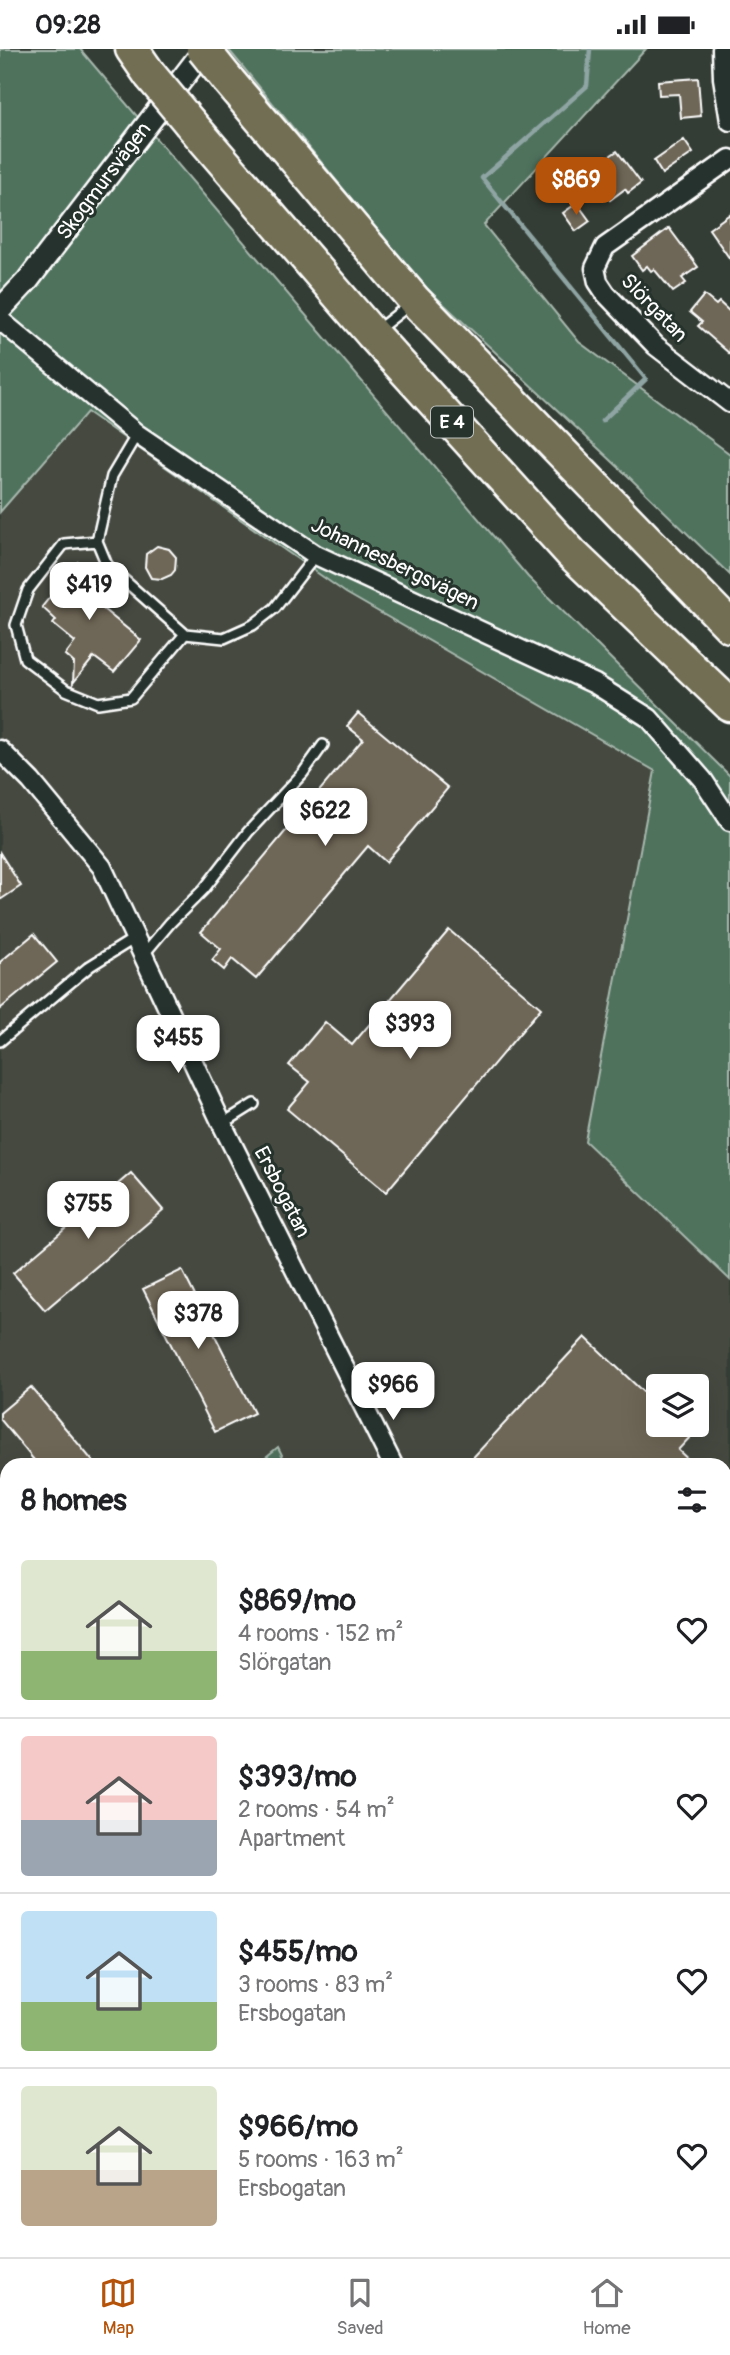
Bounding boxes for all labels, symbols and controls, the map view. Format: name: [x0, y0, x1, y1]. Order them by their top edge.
text: 09:28: [35, 9, 101, 41]
street label: Skogmursvägen: [51, 117, 157, 245]
pin: $869: [535, 157, 617, 217]
text: $869: [551, 165, 601, 194]
street label: Slörgatan: [615, 268, 693, 348]
road number: E 4: [431, 407, 473, 437]
street label: Johannesbergsvägen: [306, 512, 484, 616]
pin: $419: [48, 563, 130, 622]
text: $419: [66, 570, 112, 599]
pin: $622: [284, 789, 366, 848]
text: $622: [299, 796, 351, 825]
pin: $393: [369, 1002, 451, 1061]
text: $393: [385, 1009, 435, 1038]
pin: $455: [137, 1016, 219, 1075]
text: $455: [153, 1023, 203, 1052]
street label: Ersbogatan: [248, 1142, 316, 1242]
pin: $755: [47, 1181, 129, 1241]
text: $755: [63, 1189, 113, 1218]
pin: $378: [157, 1291, 239, 1351]
text: $378: [173, 1299, 223, 1328]
pin: $966: [352, 1363, 434, 1422]
text: $966: [367, 1370, 419, 1399]
map controls: [646, 1374, 709, 1437]
button: layers: [646, 1374, 709, 1437]
icon: filters: [673, 1481, 711, 1519]
text: 8 homes: [21, 1482, 127, 1519]
text: $869/mo: [238, 1582, 356, 1619]
icon: home: [77, 1588, 161, 1672]
icon: heart: [673, 1611, 711, 1649]
text: 4 rooms · 152 m²: [238, 1619, 404, 1648]
text: Slörgatan: [238, 1648, 332, 1677]
text: $393/mo: [238, 1758, 357, 1795]
icon: home: [77, 1764, 161, 1848]
icon: heart: [673, 1787, 711, 1825]
text: 2 rooms · 54 m²: [238, 1795, 395, 1824]
text: Apartment: [238, 1824, 345, 1853]
text: $455/mo: [238, 1933, 358, 1970]
icon: home: [77, 1939, 161, 2023]
icon: heart: [673, 1962, 711, 2000]
text: 3 rooms · 83 m²: [238, 1970, 393, 1999]
text: Ersbogatan: [238, 1999, 346, 2028]
text: $966/mo: [238, 2108, 358, 2145]
icon: home: [77, 2114, 161, 2198]
icon: heart: [673, 2137, 711, 2175]
text: 5 rooms · 163 m²: [238, 2145, 404, 2174]
text: Ersbogatan: [238, 2174, 346, 2203]
tab: Map: [99, 2274, 137, 2340]
tab: Saved: [336, 2274, 384, 2340]
tab: Home: [583, 2274, 631, 2340]

